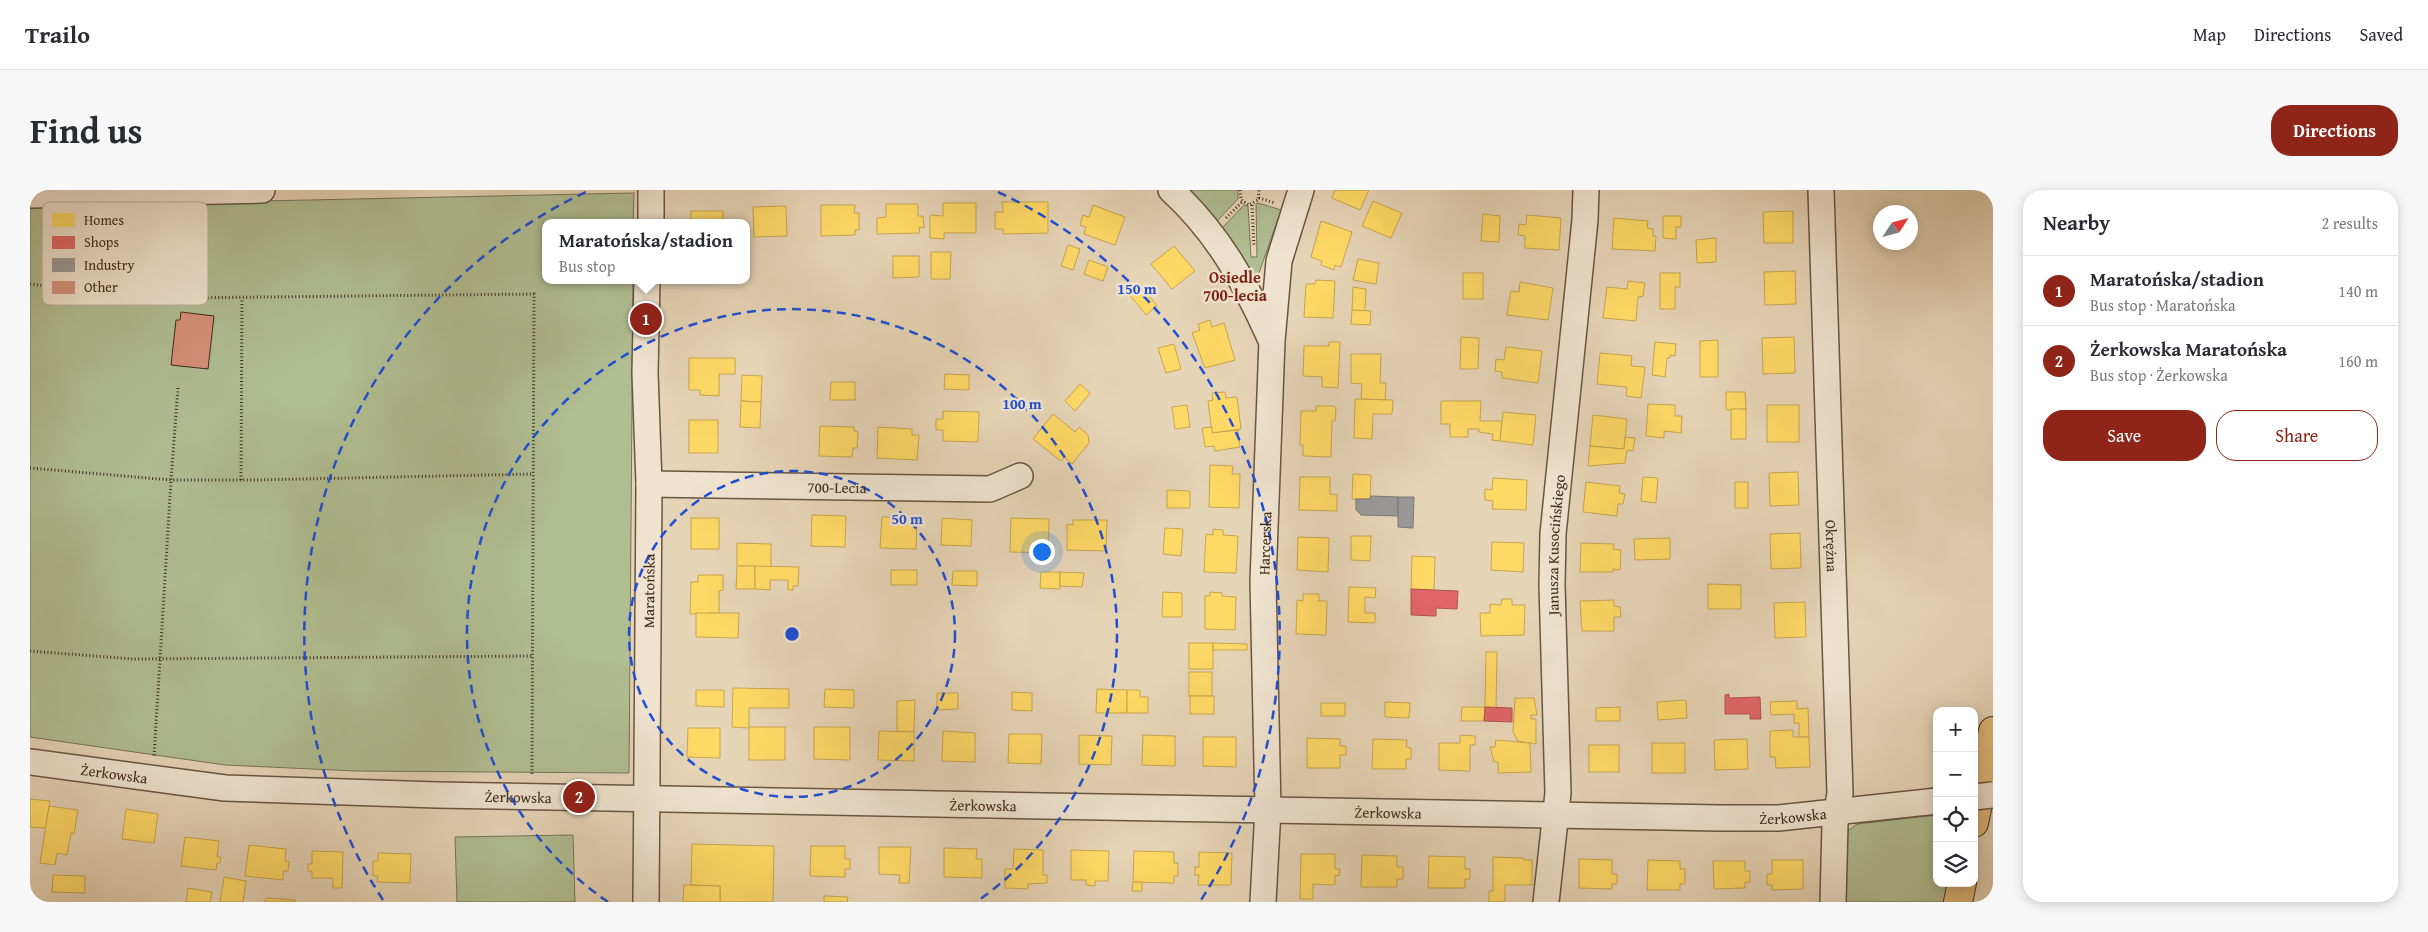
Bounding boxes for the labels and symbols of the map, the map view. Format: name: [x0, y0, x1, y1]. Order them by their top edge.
legend: [42, 202, 208, 305]
north arrow: [1873, 205, 1918, 250]
text: Homes: [84, 210, 124, 230]
text: Shops: [84, 232, 119, 252]
text: Industry: [84, 255, 134, 275]
district label: Osiedle 700-lecia: [1203, 265, 1268, 307]
text: Other: [84, 277, 118, 297]
text: 150 m: [1117, 278, 1157, 299]
pin: 1: [630, 300, 662, 338]
text: 100 m: [1002, 393, 1042, 414]
street label: Janusza Kusocińskiego: [1541, 473, 1570, 618]
street label: 700-Lecia: [807, 476, 867, 498]
text: 50 m: [891, 508, 923, 529]
street label: Harcerska: [1253, 511, 1276, 575]
street label: Okrężna: [1821, 519, 1844, 572]
your location: [1029, 539, 1055, 565]
street label: Maratońska: [637, 554, 659, 628]
centre of rings: [783, 625, 801, 643]
street label: Żerkowska: [80, 758, 149, 788]
pin: 2: [563, 778, 595, 816]
street label: Żerkowska: [484, 785, 552, 808]
street label: Żerkowska: [949, 794, 1017, 816]
street label: Żerkowska: [1354, 801, 1422, 823]
street label: Żerkowska: [1759, 802, 1827, 829]

